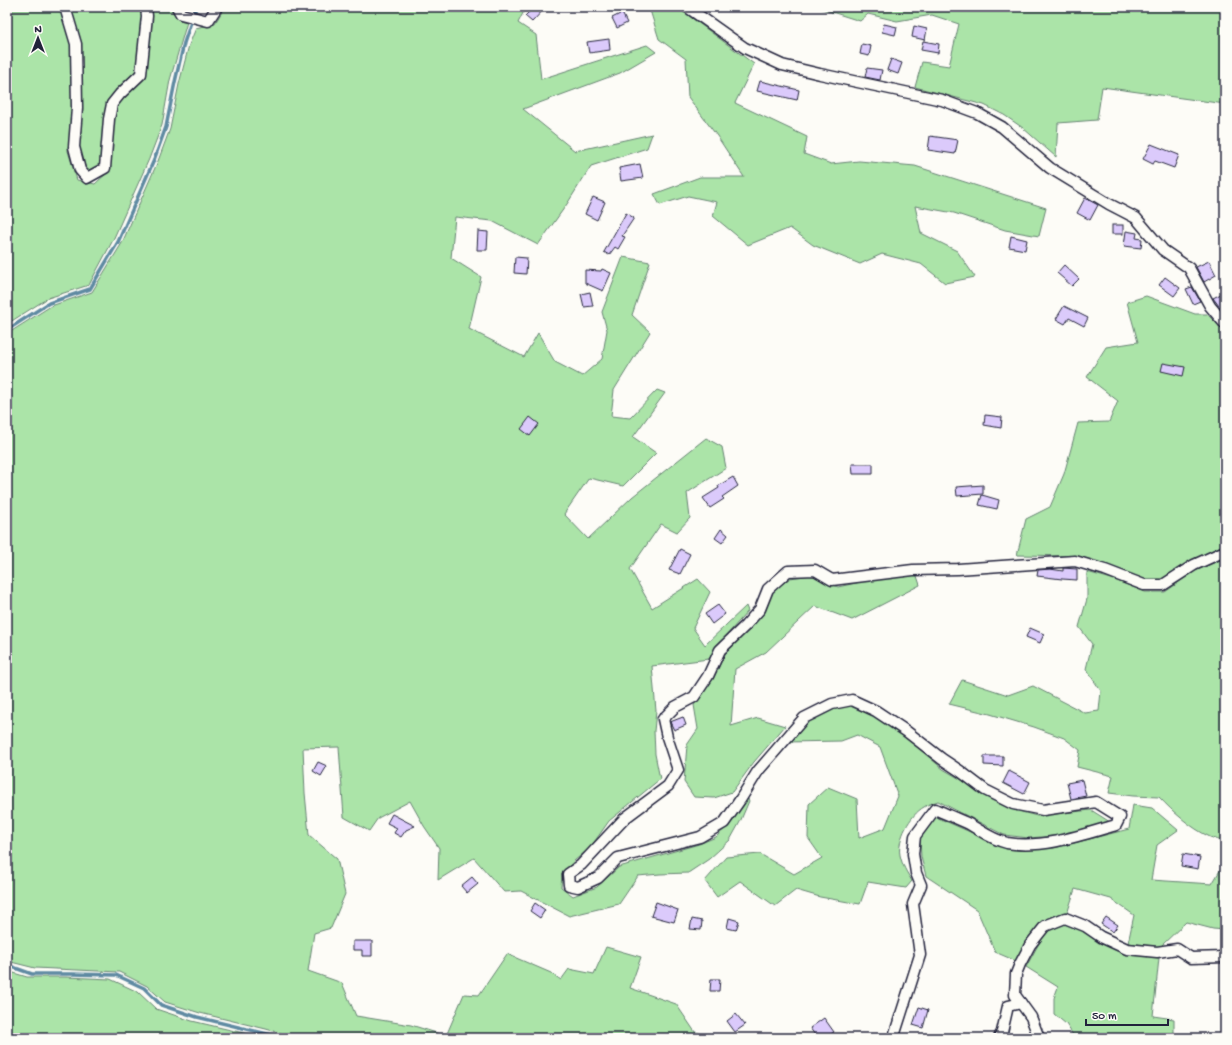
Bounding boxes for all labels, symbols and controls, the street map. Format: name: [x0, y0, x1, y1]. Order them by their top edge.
north arrow: [18, 18, 58, 58]
text: N: [34, 24, 42, 36]
scale bar: [1086, 1001, 1168, 1027]
text: 50 m: [1092, 1010, 1117, 1024]

